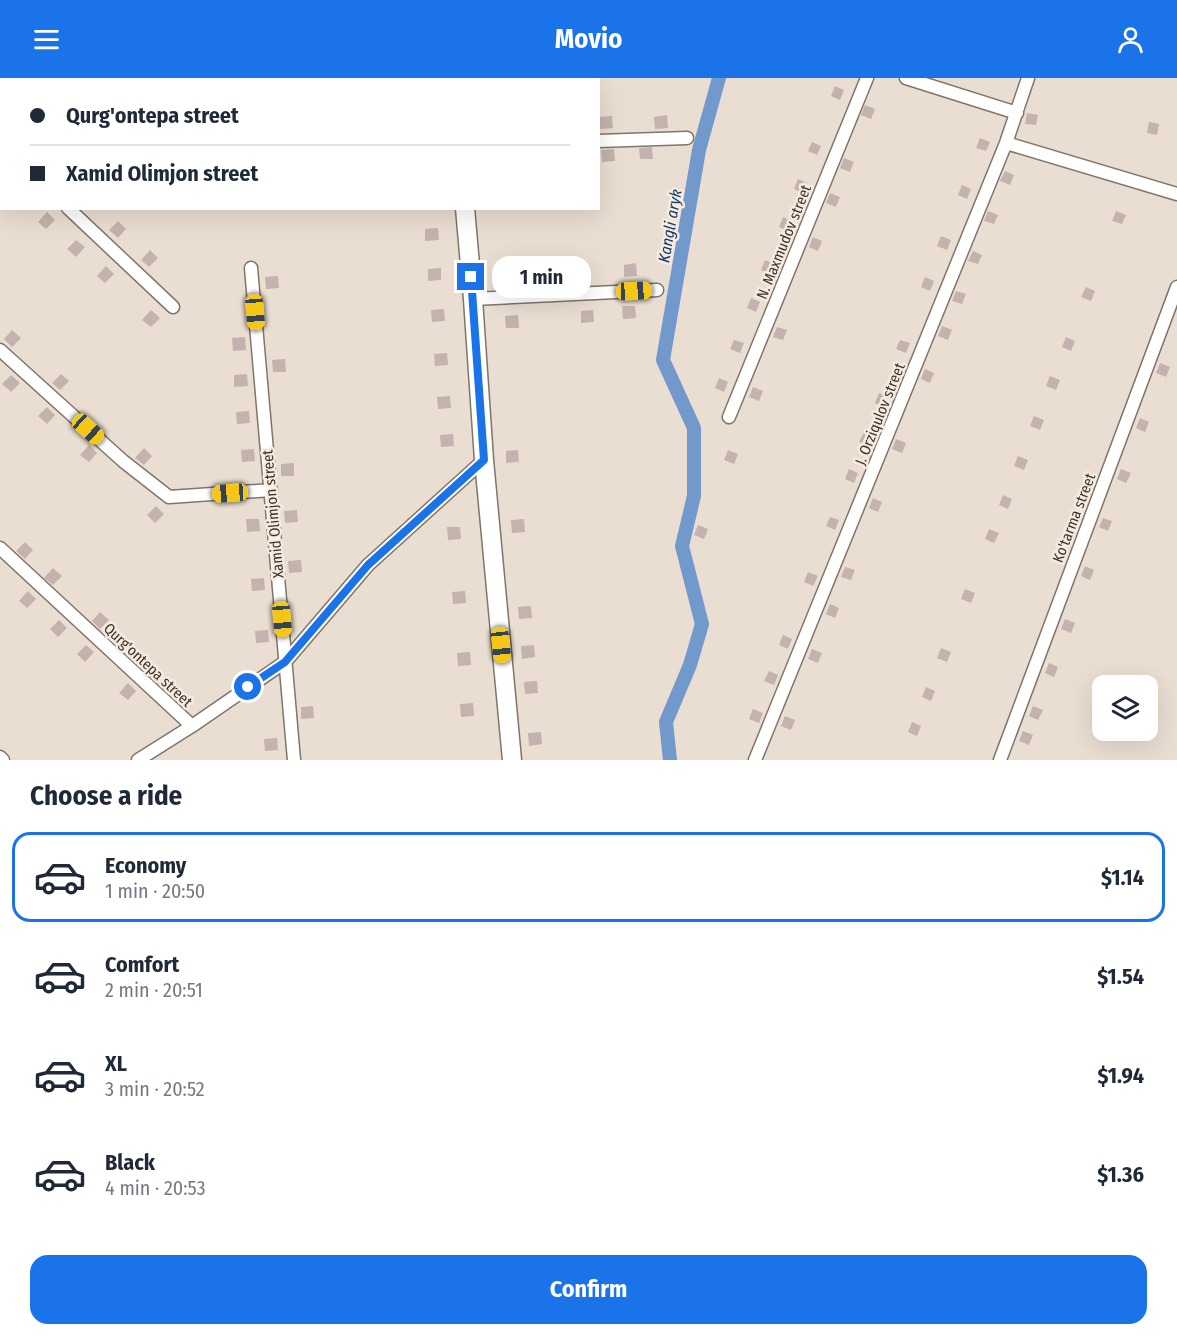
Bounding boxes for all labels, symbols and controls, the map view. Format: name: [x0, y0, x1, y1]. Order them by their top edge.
icon: menu: [30, 23, 63, 56]
text: Movio: [555, 23, 622, 55]
icon: person: [1114, 23, 1147, 56]
text: Qurg'ontepa street: [66, 102, 239, 129]
text: Xamid Olimjon street: [66, 160, 258, 187]
street label: N. Maxmudov street: [753, 182, 815, 302]
water label: Kangli aryk: [654, 188, 686, 264]
callout: 1 min: [492, 256, 591, 298]
route end: [457, 263, 484, 290]
text: 1 min: [520, 265, 563, 289]
car: [616, 281, 652, 301]
car: [244, 293, 266, 331]
street label: J. Orziqulov street: [851, 360, 909, 468]
car: [69, 410, 107, 448]
street label: Xamid Olimjon street: [258, 449, 288, 579]
street label: Ko'tarma street: [1049, 471, 1099, 565]
car: [211, 483, 249, 503]
car: [271, 600, 293, 638]
street label: Qurg'ontepa street: [100, 619, 196, 711]
car: [490, 626, 512, 664]
route start: [234, 673, 261, 700]
map controls: [1092, 675, 1158, 741]
button: layers: [1092, 675, 1158, 741]
text: Choose a ride: [30, 780, 182, 812]
icon: car: [33, 850, 87, 904]
text: Economy: [105, 852, 186, 879]
text: $1.14: [1101, 864, 1144, 891]
text: 1 min · 20:50: [105, 879, 205, 903]
icon: car: [33, 949, 87, 1003]
text: Comfort: [105, 951, 179, 978]
text: $1.54: [1097, 963, 1144, 990]
text: 2 min · 20:51: [105, 978, 203, 1002]
icon: car: [33, 1048, 87, 1102]
text: XL: [105, 1050, 127, 1077]
text: $1.94: [1097, 1062, 1144, 1089]
text: 3 min · 20:52: [105, 1077, 205, 1101]
icon: car: [33, 1147, 87, 1201]
text: Black: [105, 1149, 155, 1176]
text: $1.36: [1097, 1161, 1144, 1188]
text: 4 min · 20:53: [105, 1176, 206, 1200]
button: Confirm: [30, 1255, 1147, 1324]

